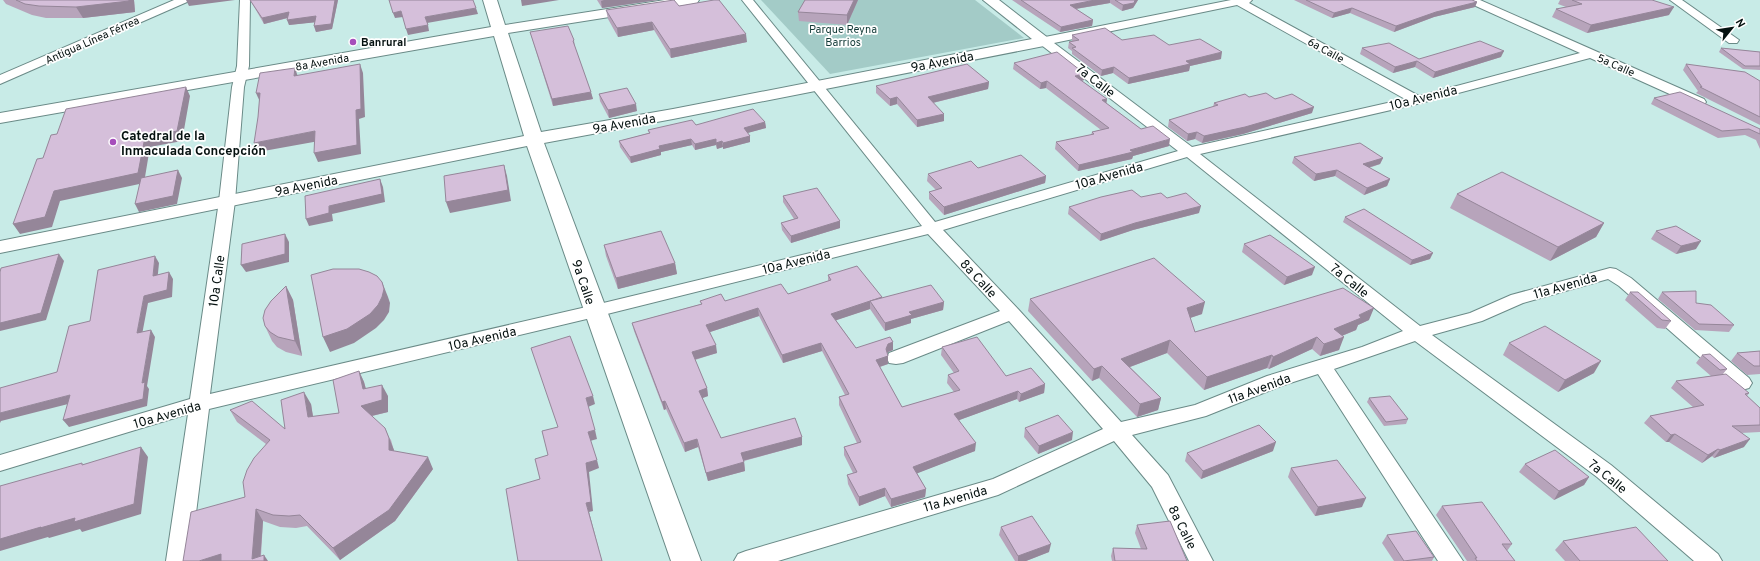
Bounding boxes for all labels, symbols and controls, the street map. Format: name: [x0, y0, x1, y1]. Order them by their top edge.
north arrow: [1712, 8, 1752, 48]
street label: Antigua Línea Férrea: [43, 14, 142, 68]
text: N: [1732, 17, 1748, 30]
park label: Parque Reyna Barrios: [809, 23, 877, 50]
street label: 6a Calle: [1305, 35, 1346, 67]
place label: Banrural: [361, 36, 406, 50]
marker: Banrural: [348, 37, 358, 47]
street label: 9a Avenida: [910, 49, 975, 77]
street label: 8a Avenida: [294, 51, 350, 75]
street label: 5a Calle: [1595, 51, 1637, 80]
street label: 7a Calle: [1072, 61, 1118, 102]
street label: 10a Avenida: [1388, 83, 1459, 115]
street label: 9a Avenida: [592, 112, 657, 138]
place label: Catedral de la Inmaculada Concepción: [121, 129, 266, 160]
marker: Catedral de la Inmaculada Concepción: [108, 137, 118, 147]
street label: 10a Avenida: [1074, 160, 1145, 194]
street label: 9a Avenida: [274, 173, 339, 201]
street label: 10a Avenida: [761, 247, 832, 279]
street label: 10a Calle: [206, 254, 230, 308]
street label: 8a Calle: [956, 257, 999, 302]
street label: 9a Calle: [567, 258, 597, 307]
street label: 7a Calle: [1326, 261, 1371, 302]
street label: 11a Avenida: [1532, 270, 1599, 304]
street label: 10a Avenida: [447, 324, 518, 356]
street label: 11a Avenida: [1226, 371, 1293, 409]
street label: 10a Avenida: [132, 399, 203, 433]
street label: 7a Calle: [1584, 457, 1629, 498]
street label: 11a Avenida: [922, 483, 989, 517]
street label: 8a Calle: [1163, 503, 1199, 552]

